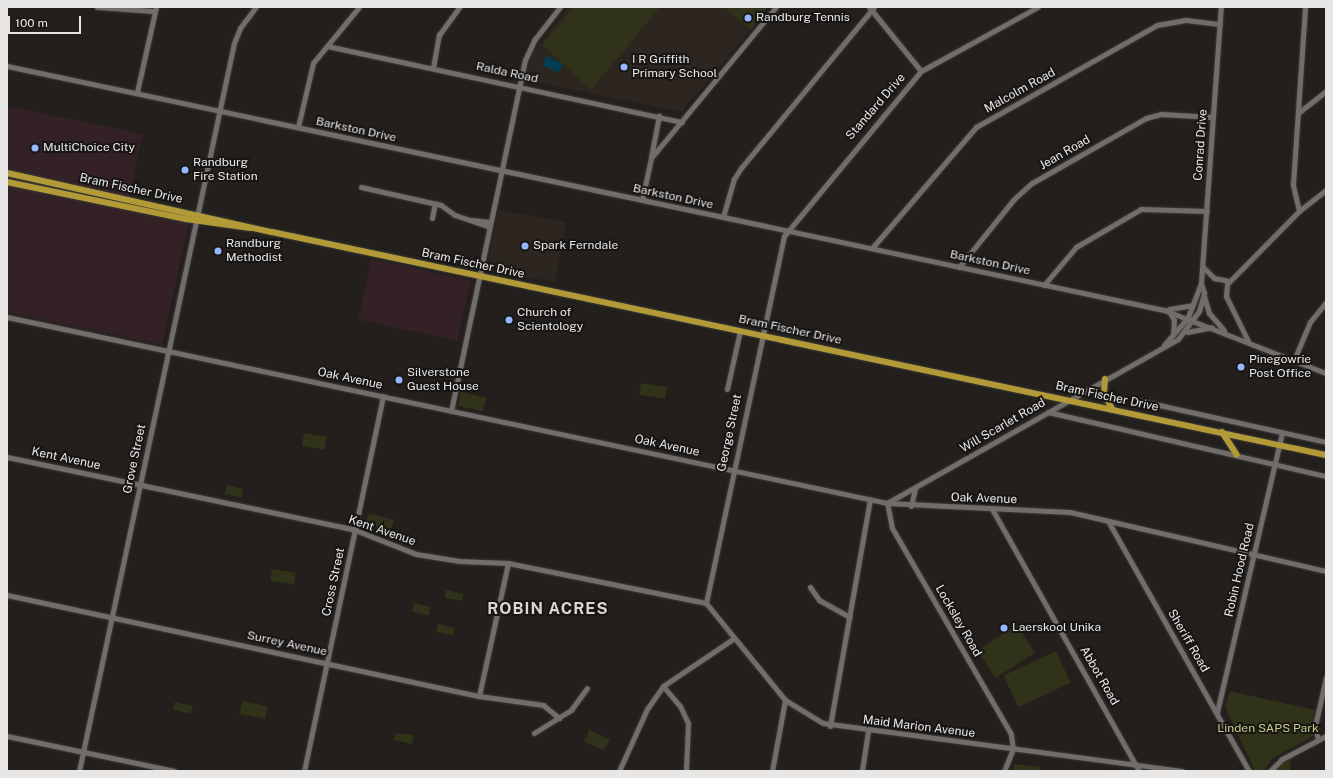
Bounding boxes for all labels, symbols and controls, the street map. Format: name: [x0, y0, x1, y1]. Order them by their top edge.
scale bar: [10, 8, 83, 34]
place label: Randburg Tennis: [756, 11, 850, 25]
marker: Randburg Tennis: [743, 13, 753, 23]
text: 100 m: [15, 16, 48, 30]
place label: I R Griffith Primary School: [632, 53, 717, 81]
street label: Ralda Road: [475, 59, 539, 87]
marker: I R Griffith Primary School: [619, 62, 629, 72]
street label: Malcolm Road: [982, 66, 1058, 116]
street label: Standard Drive: [843, 71, 909, 143]
street label: Conrad Drive: [1191, 109, 1211, 181]
street label: Barkston Drive: [315, 114, 397, 146]
street label: Jean Road: [1037, 133, 1093, 173]
place label: MultiChoice City: [43, 141, 135, 155]
marker: MultiChoice City: [30, 143, 40, 153]
place label: Randburg Fire Station: [193, 156, 258, 184]
marker: Randburg Fire Station: [180, 165, 190, 175]
street label: Bram Fischer Drive: [78, 171, 184, 207]
street label: Barkston Drive: [632, 181, 714, 213]
place label: Randburg Methodist: [226, 237, 282, 265]
place label: Spark Ferndale: [533, 239, 618, 253]
marker: Spark Ferndale: [520, 241, 530, 251]
marker: Randburg Methodist: [213, 246, 223, 256]
street label: Bram Fischer Drive: [420, 246, 526, 282]
street label: Barkston Drive: [949, 247, 1031, 279]
place label: Church of Scientology: [517, 306, 583, 334]
street label: Bram Fischer Drive: [737, 312, 843, 348]
marker: Church of Scientology: [504, 315, 514, 325]
place label: Pinegowrie Post Office: [1249, 353, 1311, 381]
marker: Pinegowrie Post Office: [1236, 362, 1246, 372]
street label: Oak Avenue: [316, 365, 384, 393]
place label: Silverstone Guest House: [407, 366, 479, 394]
marker: Silverstone Guest House: [394, 375, 404, 385]
street label: Bram Fischer Drive: [1054, 379, 1160, 415]
street label: George Street: [715, 393, 745, 473]
street label: Will Scarlet Road: [958, 396, 1048, 456]
street label: Grove Street: [121, 423, 149, 495]
street label: Oak Avenue: [633, 432, 701, 460]
street label: Kent Avenue: [30, 445, 102, 473]
street label: Oak Avenue: [951, 491, 1017, 507]
street label: Kent Avenue: [347, 513, 417, 549]
street label: Robin Hood Road: [1222, 522, 1258, 618]
street label: Cross Street: [320, 546, 348, 618]
street label: Locksley Road: [932, 583, 984, 659]
district label: ROBIN ACRES: [487, 599, 609, 619]
street label: Sheriff Road: [1164, 607, 1212, 675]
place label: Laerskool Unika: [1012, 621, 1101, 635]
marker: Laerskool Unika: [999, 623, 1009, 633]
street label: Surrey Avenue: [246, 628, 328, 660]
street label: Abbot Road: [1076, 644, 1122, 708]
street label: Maid Marion Avenue: [862, 713, 976, 741]
park label: Linden SAPS Park: [1217, 722, 1319, 736]

